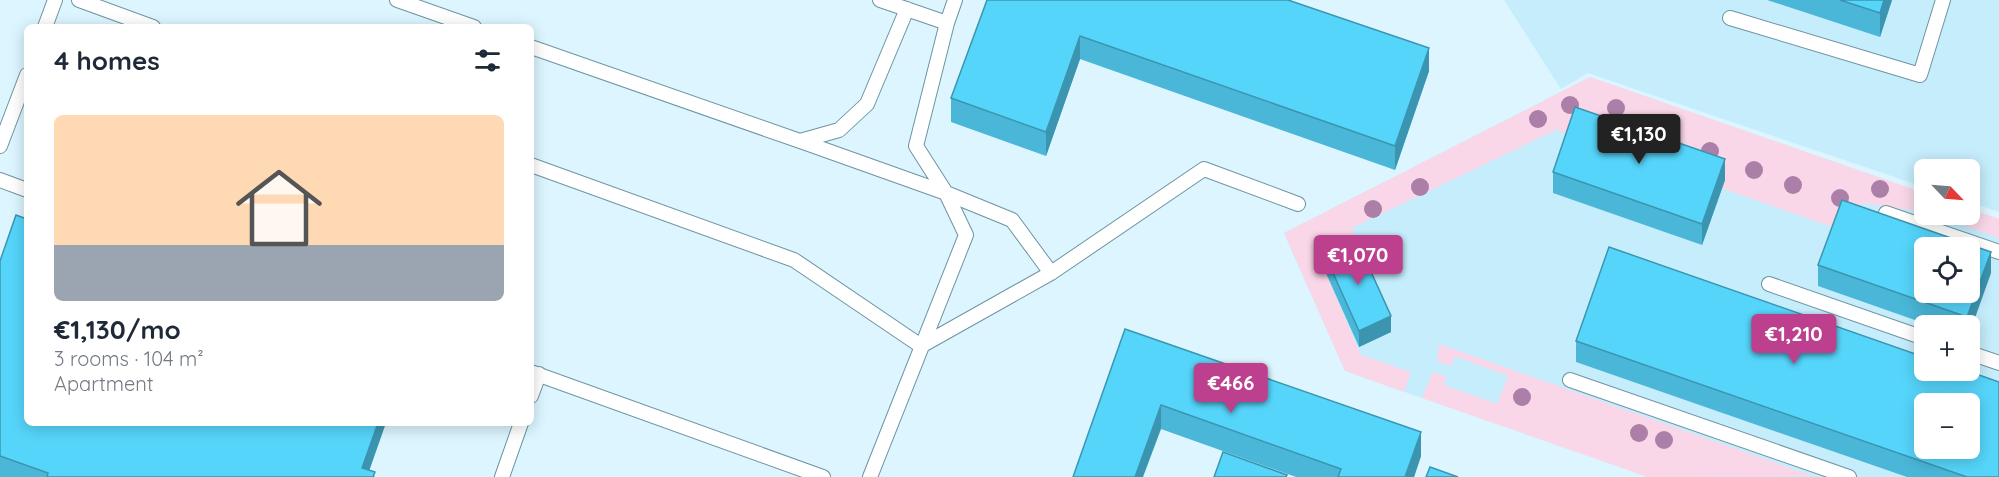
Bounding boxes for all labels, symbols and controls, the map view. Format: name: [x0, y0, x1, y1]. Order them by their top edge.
text: 4 homes: [54, 44, 160, 77]
icon: filters: [471, 44, 504, 77]
pin: €1,130: [1590, 114, 1688, 165]
text: €1,130: [1611, 121, 1667, 146]
icon: home: [225, 154, 333, 262]
north arrow: [1914, 159, 1980, 225]
map controls: [1914, 159, 1980, 459]
pin: €1,070: [1309, 235, 1407, 286]
button: locate: [1914, 237, 1980, 303]
text: €1,070: [1328, 242, 1388, 267]
text: €1,130/mo: [54, 313, 181, 346]
pin: €1,210: [1745, 314, 1843, 365]
button: +: [1914, 315, 1980, 381]
text: €1,210: [1765, 321, 1823, 346]
text: 3 rooms · 104 m²: [54, 346, 204, 371]
pin: €466: [1195, 363, 1267, 414]
text: €466: [1208, 370, 1254, 395]
text: Apartment: [54, 371, 154, 396]
button: −: [1914, 393, 1980, 459]

